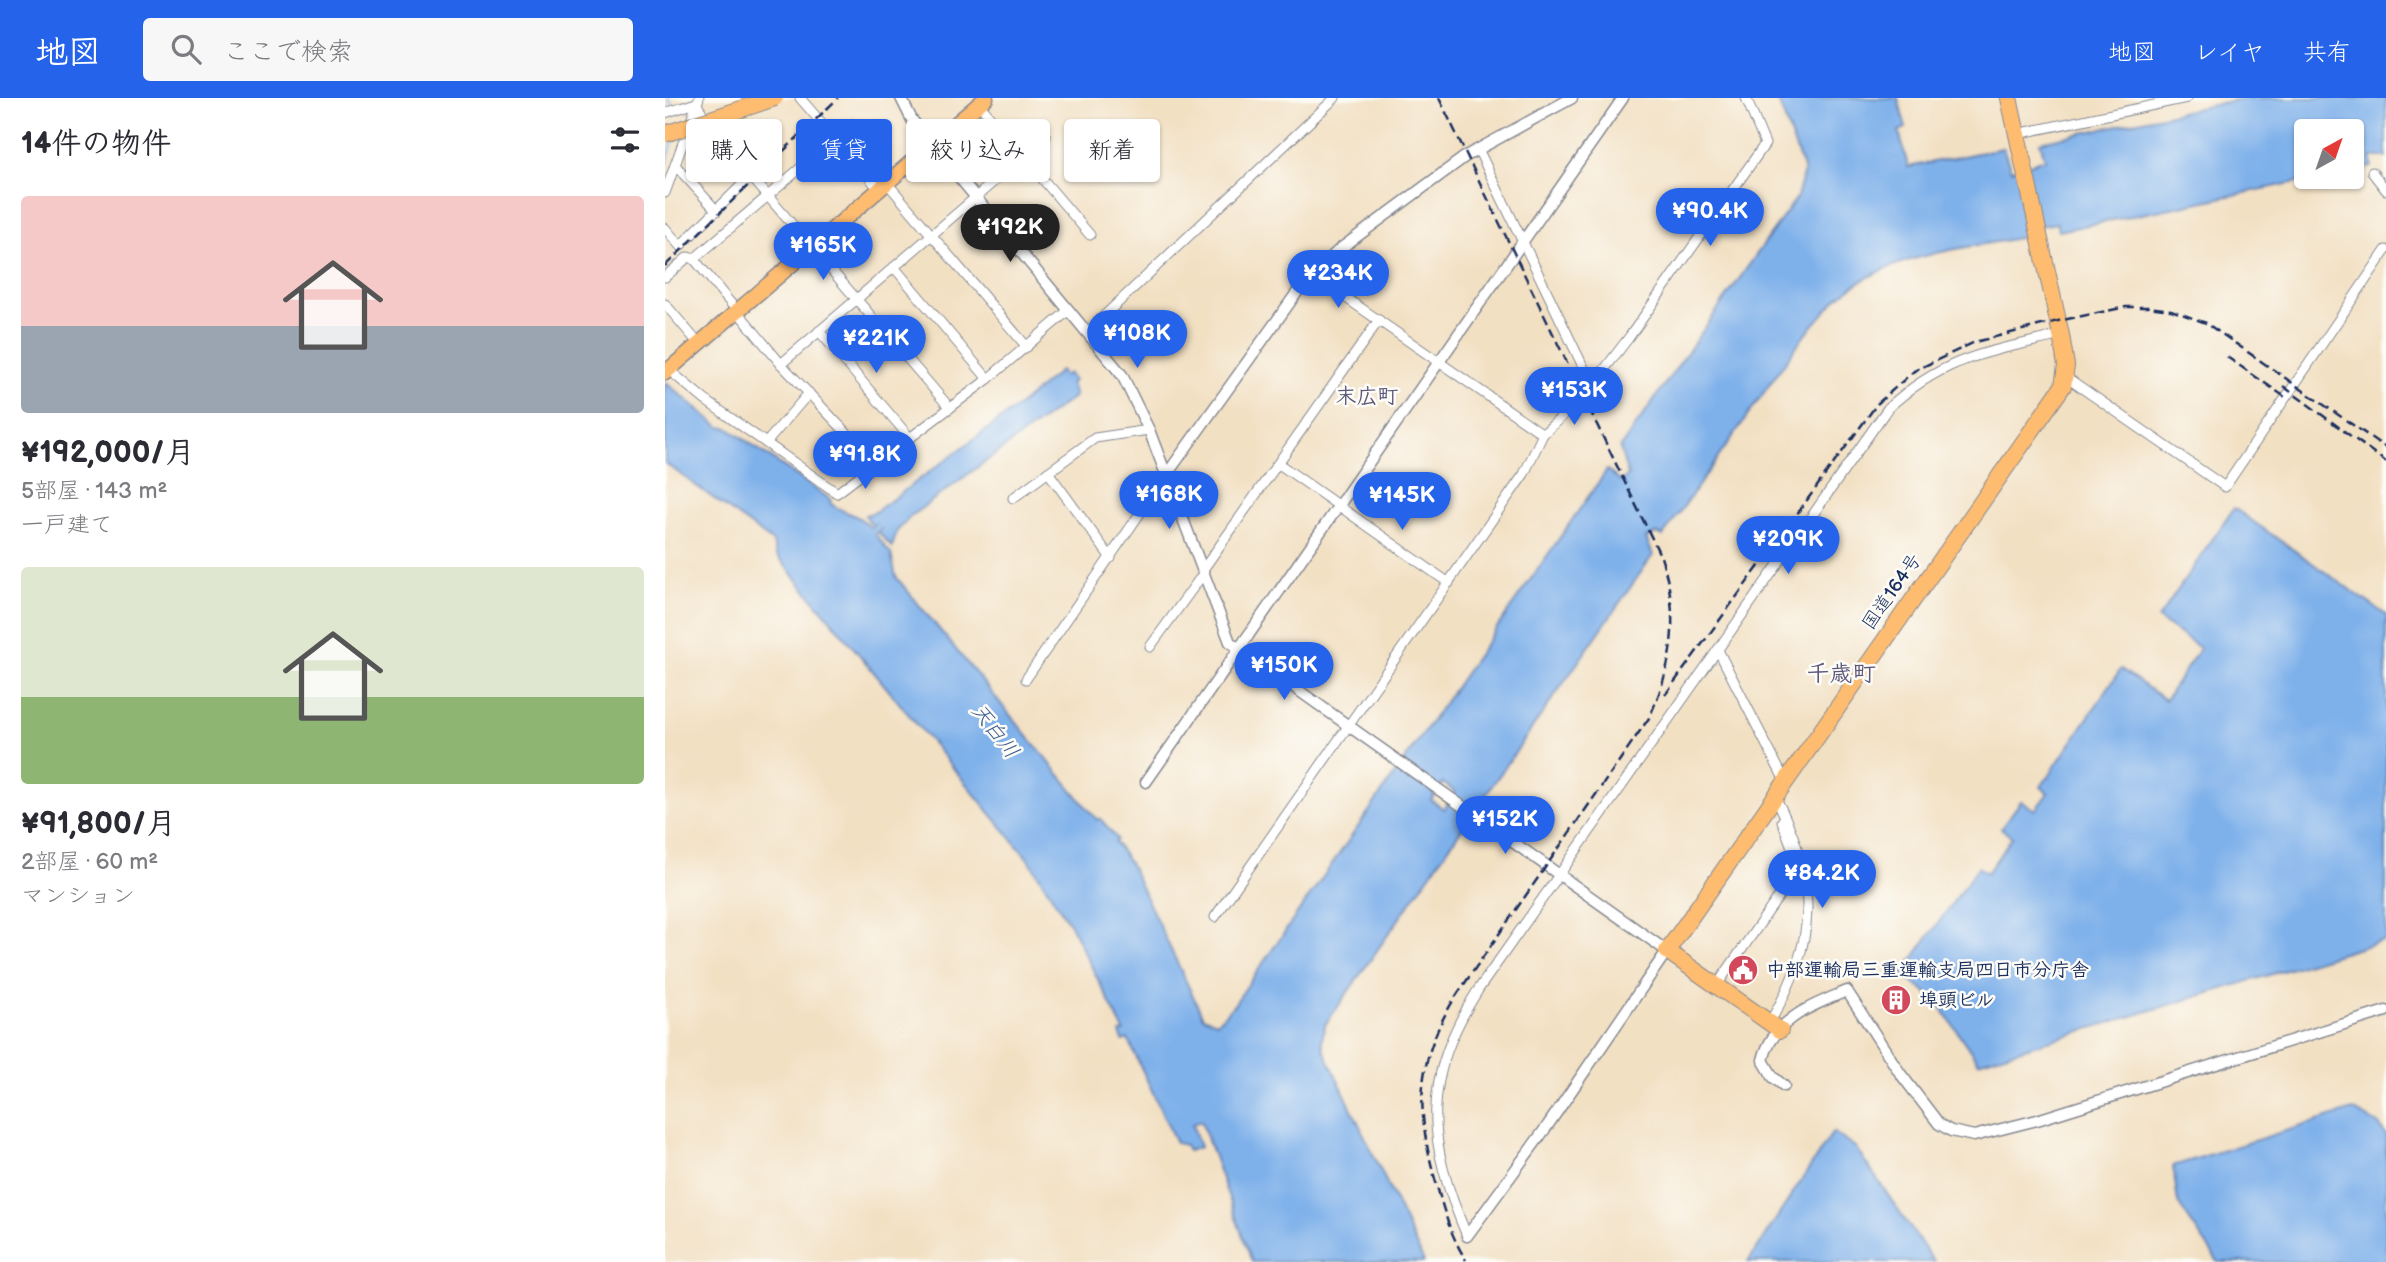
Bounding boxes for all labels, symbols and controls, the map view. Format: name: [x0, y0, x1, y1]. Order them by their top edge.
search box: [143, 18, 633, 81]
icon: search: [167, 30, 205, 68]
text: 地図: [35, 33, 101, 73]
text: ここで検索: [223, 37, 353, 68]
text: 地図: [2108, 38, 2156, 67]
text: レイヤ: [2194, 38, 2265, 67]
text: 共有: [2303, 38, 2351, 67]
chip: 購入: [686, 119, 782, 182]
chip: 賃貸: [796, 119, 892, 182]
chip: 絞り込み: [906, 119, 1050, 182]
chip: 新着: [1064, 119, 1160, 182]
north arrow: [2294, 119, 2364, 189]
map controls: [2294, 119, 2364, 189]
icon: filters: [606, 121, 644, 159]
text: 14件の物件: [21, 126, 171, 162]
pin: ¥90.4K: [1653, 188, 1767, 248]
text: ¥90.4K: [1672, 197, 1748, 225]
pin: ¥192K: [961, 204, 1059, 264]
text: ¥192K: [977, 213, 1043, 241]
pin: ¥165K: [774, 222, 872, 282]
text: ¥165K: [790, 231, 856, 259]
icon: home: [270, 242, 396, 368]
pin: ¥234K: [1289, 250, 1387, 310]
text: ¥234K: [1303, 259, 1373, 287]
pin: ¥108K: [1088, 310, 1186, 370]
pin: ¥221K: [827, 316, 925, 375]
text: ¥108K: [1103, 319, 1171, 347]
text: ¥221K: [843, 324, 909, 352]
pin: ¥153K: [1525, 368, 1623, 427]
text: ¥153K: [1541, 376, 1607, 404]
district label: 末広町: [1336, 384, 1399, 409]
pin: ¥91.8K: [808, 432, 922, 491]
text: ¥192,000/月: [21, 435, 195, 471]
text: ¥91.8K: [829, 440, 901, 468]
pin: ¥168K: [1120, 472, 1218, 531]
pin: ¥145K: [1353, 472, 1451, 532]
text: 5部屋 · 143 m²: [21, 477, 167, 505]
text: ¥168K: [1135, 480, 1203, 508]
text: ¥145K: [1369, 481, 1435, 509]
text: 一戸建て: [21, 511, 113, 539]
pin: ¥209K: [1739, 517, 1837, 576]
text: ¥209K: [1753, 525, 1823, 553]
street label: 国道164号: [1857, 550, 1927, 634]
icon: home: [270, 613, 396, 739]
pin: ¥150K: [1235, 642, 1333, 702]
text: ¥150K: [1250, 651, 1318, 679]
district label: 千歳町: [1807, 660, 1876, 688]
water label: 天白川: [966, 698, 1024, 764]
pin: ¥152K: [1456, 796, 1554, 856]
text: ¥152K: [1472, 805, 1538, 833]
text: ¥91,800/月: [21, 806, 176, 842]
text: 2部屋 · 60 m²: [21, 848, 158, 876]
pin: ¥84.2K: [1765, 850, 1879, 910]
text: ¥84.2K: [1784, 859, 1860, 887]
text: マンション: [21, 882, 135, 910]
public building icon: 中部運輸局三重運輸支局四日市分庁舎: [1726, 953, 1760, 987]
place label: 中部運輸局三重運輸支局四日市分庁舎: [1766, 959, 2089, 982]
building icon: 埠頭ビル: [1879, 983, 1913, 1017]
place label: 埠頭ビル: [1919, 989, 1995, 1012]

